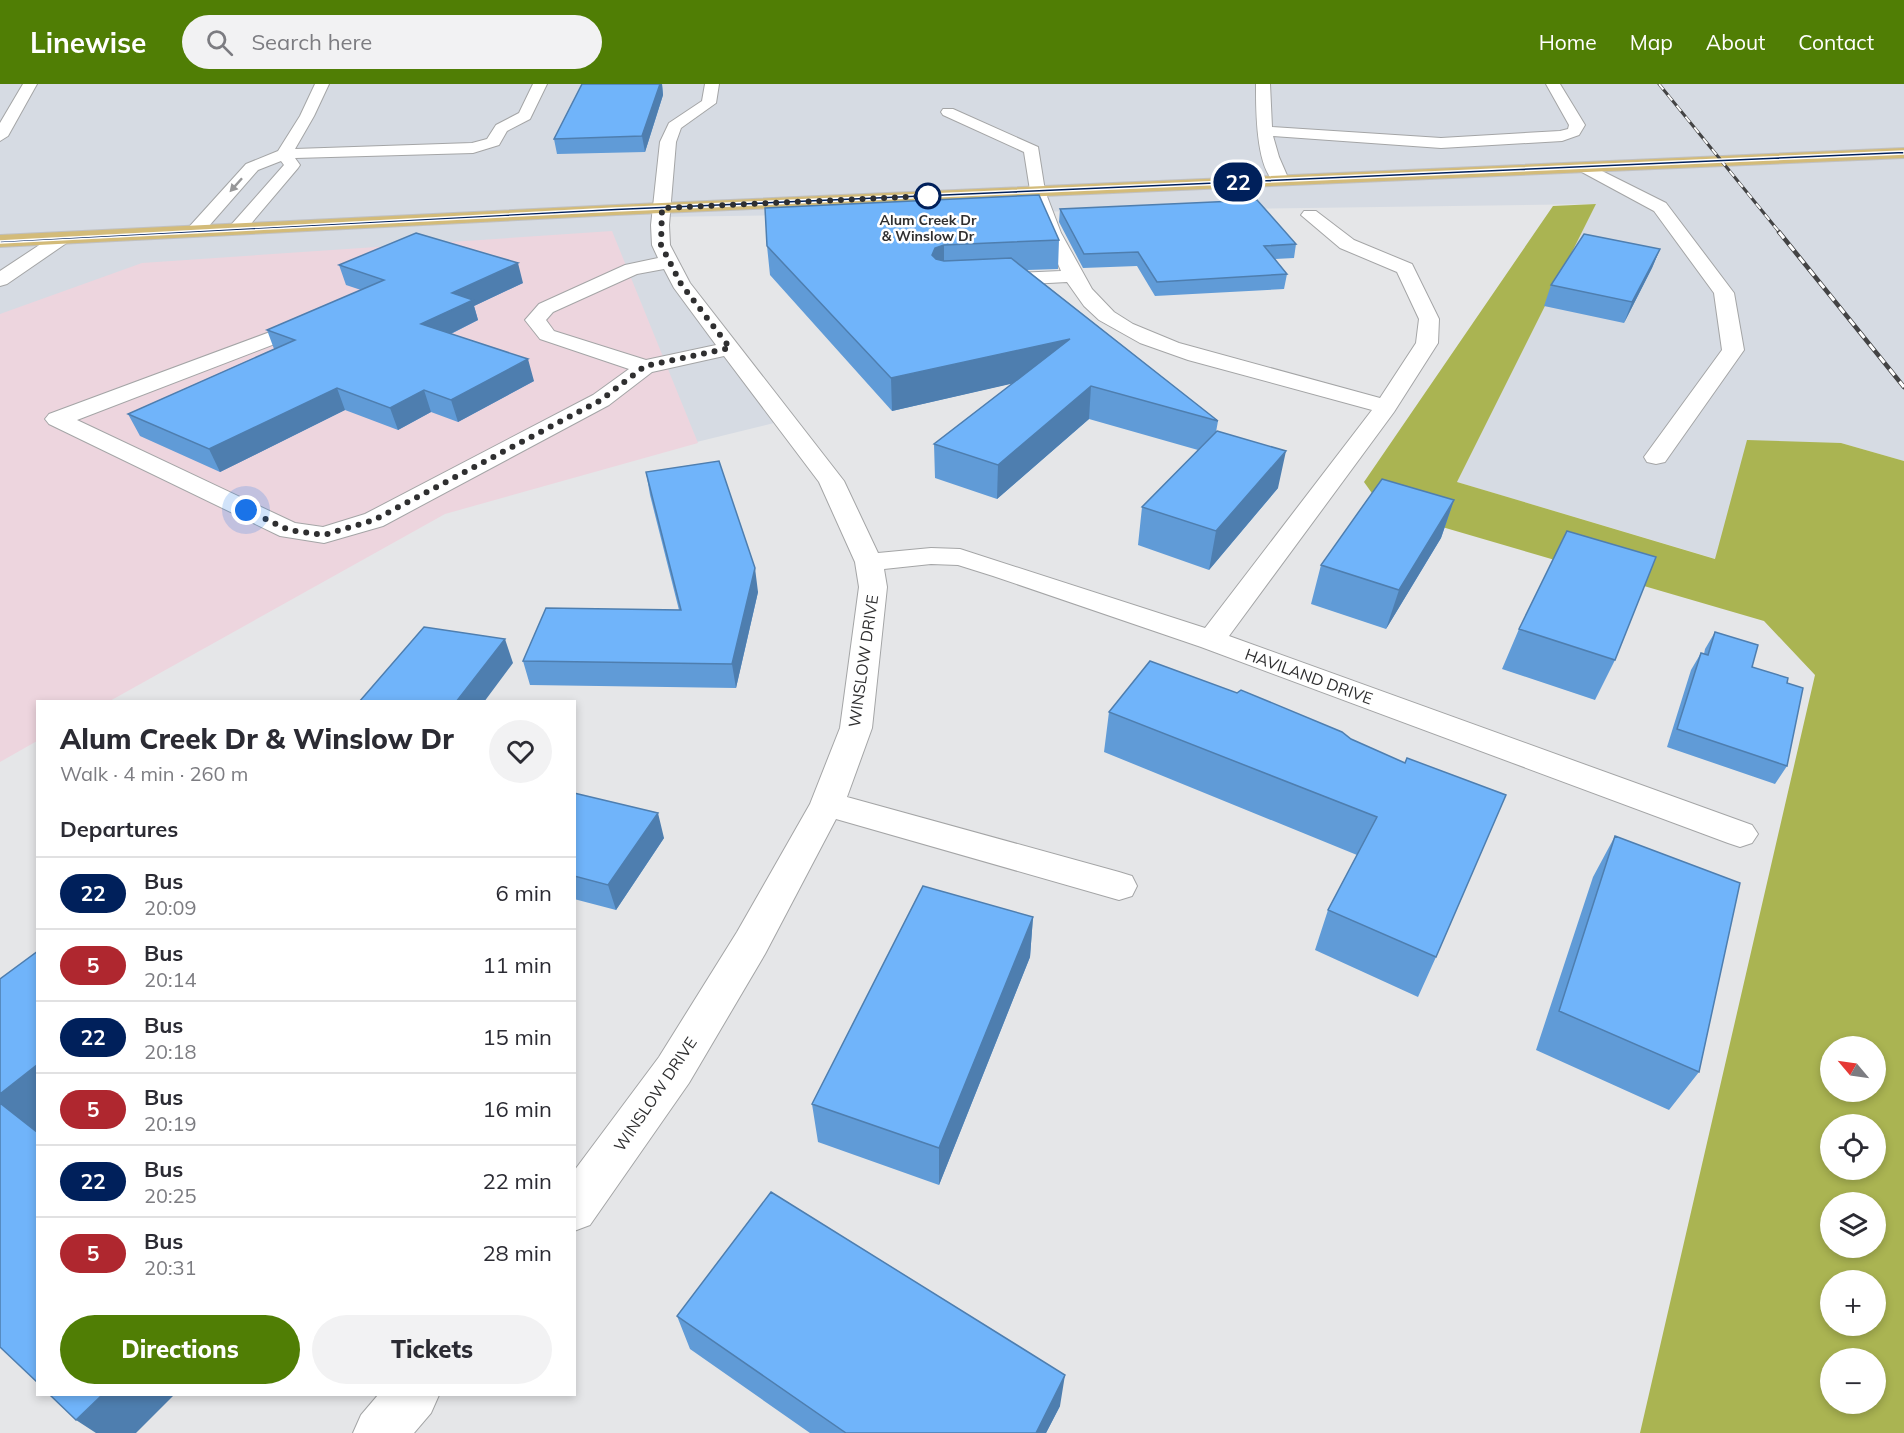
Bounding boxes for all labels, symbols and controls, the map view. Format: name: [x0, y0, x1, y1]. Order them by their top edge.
search box: [182, 15, 602, 69]
text: Linewise: [30, 25, 146, 60]
icon: search: [203, 26, 236, 59]
text: Search here: [251, 28, 372, 56]
text: Home: [1539, 29, 1597, 55]
text: Map: [1630, 29, 1673, 55]
text: About: [1706, 29, 1765, 55]
text: Contact: [1798, 29, 1874, 55]
line badge: 22: [1211, 162, 1265, 202]
text: 22: [1225, 169, 1251, 195]
one-way arrow: [230, 177, 243, 192]
marker: Alum Creek Dr & Winslow Dr: [915, 183, 941, 209]
place label: Alum Creek Dr & Winslow Dr: [880, 211, 977, 245]
your location: [231, 495, 261, 525]
street label: WINSLOW DRIVE: [844, 593, 882, 729]
street label: HAVILAND DRIVE: [1242, 644, 1376, 708]
button: heart: [489, 720, 552, 783]
text: Alum Creek Dr & Winslow Dr: [60, 721, 454, 756]
text: Walk · 4 min · 260 m: [60, 761, 248, 786]
text: Departures: [60, 815, 178, 843]
text: Bus: [144, 867, 183, 895]
text: 6 min: [496, 879, 552, 907]
text: 22: [80, 880, 106, 906]
text: 20:09: [144, 895, 197, 920]
text: Bus: [144, 939, 183, 967]
text: 11 min: [482, 951, 552, 979]
text: 5: [87, 952, 99, 978]
text: 20:14: [144, 967, 197, 992]
text: Bus: [144, 1011, 183, 1039]
text: 15 min: [482, 1023, 552, 1051]
text: 22: [80, 1024, 106, 1050]
street label: WINSLOW DRIVE: [609, 1033, 701, 1155]
north arrow: [1820, 1036, 1886, 1102]
map controls: [1820, 1036, 1886, 1414]
text: 20:18: [144, 1039, 197, 1064]
text: Bus: [144, 1083, 183, 1111]
text: 16 min: [482, 1095, 552, 1123]
text: 5: [87, 1096, 99, 1122]
text: 20:19: [144, 1111, 197, 1136]
button: locate: [1820, 1114, 1886, 1180]
text: Bus: [144, 1155, 183, 1183]
text: 22 min: [482, 1167, 552, 1195]
text: 22: [80, 1168, 106, 1194]
text: 20:25: [144, 1183, 197, 1208]
button: layers: [1820, 1192, 1886, 1258]
text: Bus: [144, 1227, 183, 1255]
text: 28 min: [482, 1239, 552, 1267]
text: 5: [87, 1240, 99, 1266]
text: 20:31: [144, 1255, 197, 1280]
button: +: [1820, 1270, 1886, 1336]
button: Directions: [60, 1315, 300, 1384]
button: Tickets: [312, 1315, 552, 1384]
button: −: [1820, 1348, 1886, 1414]

